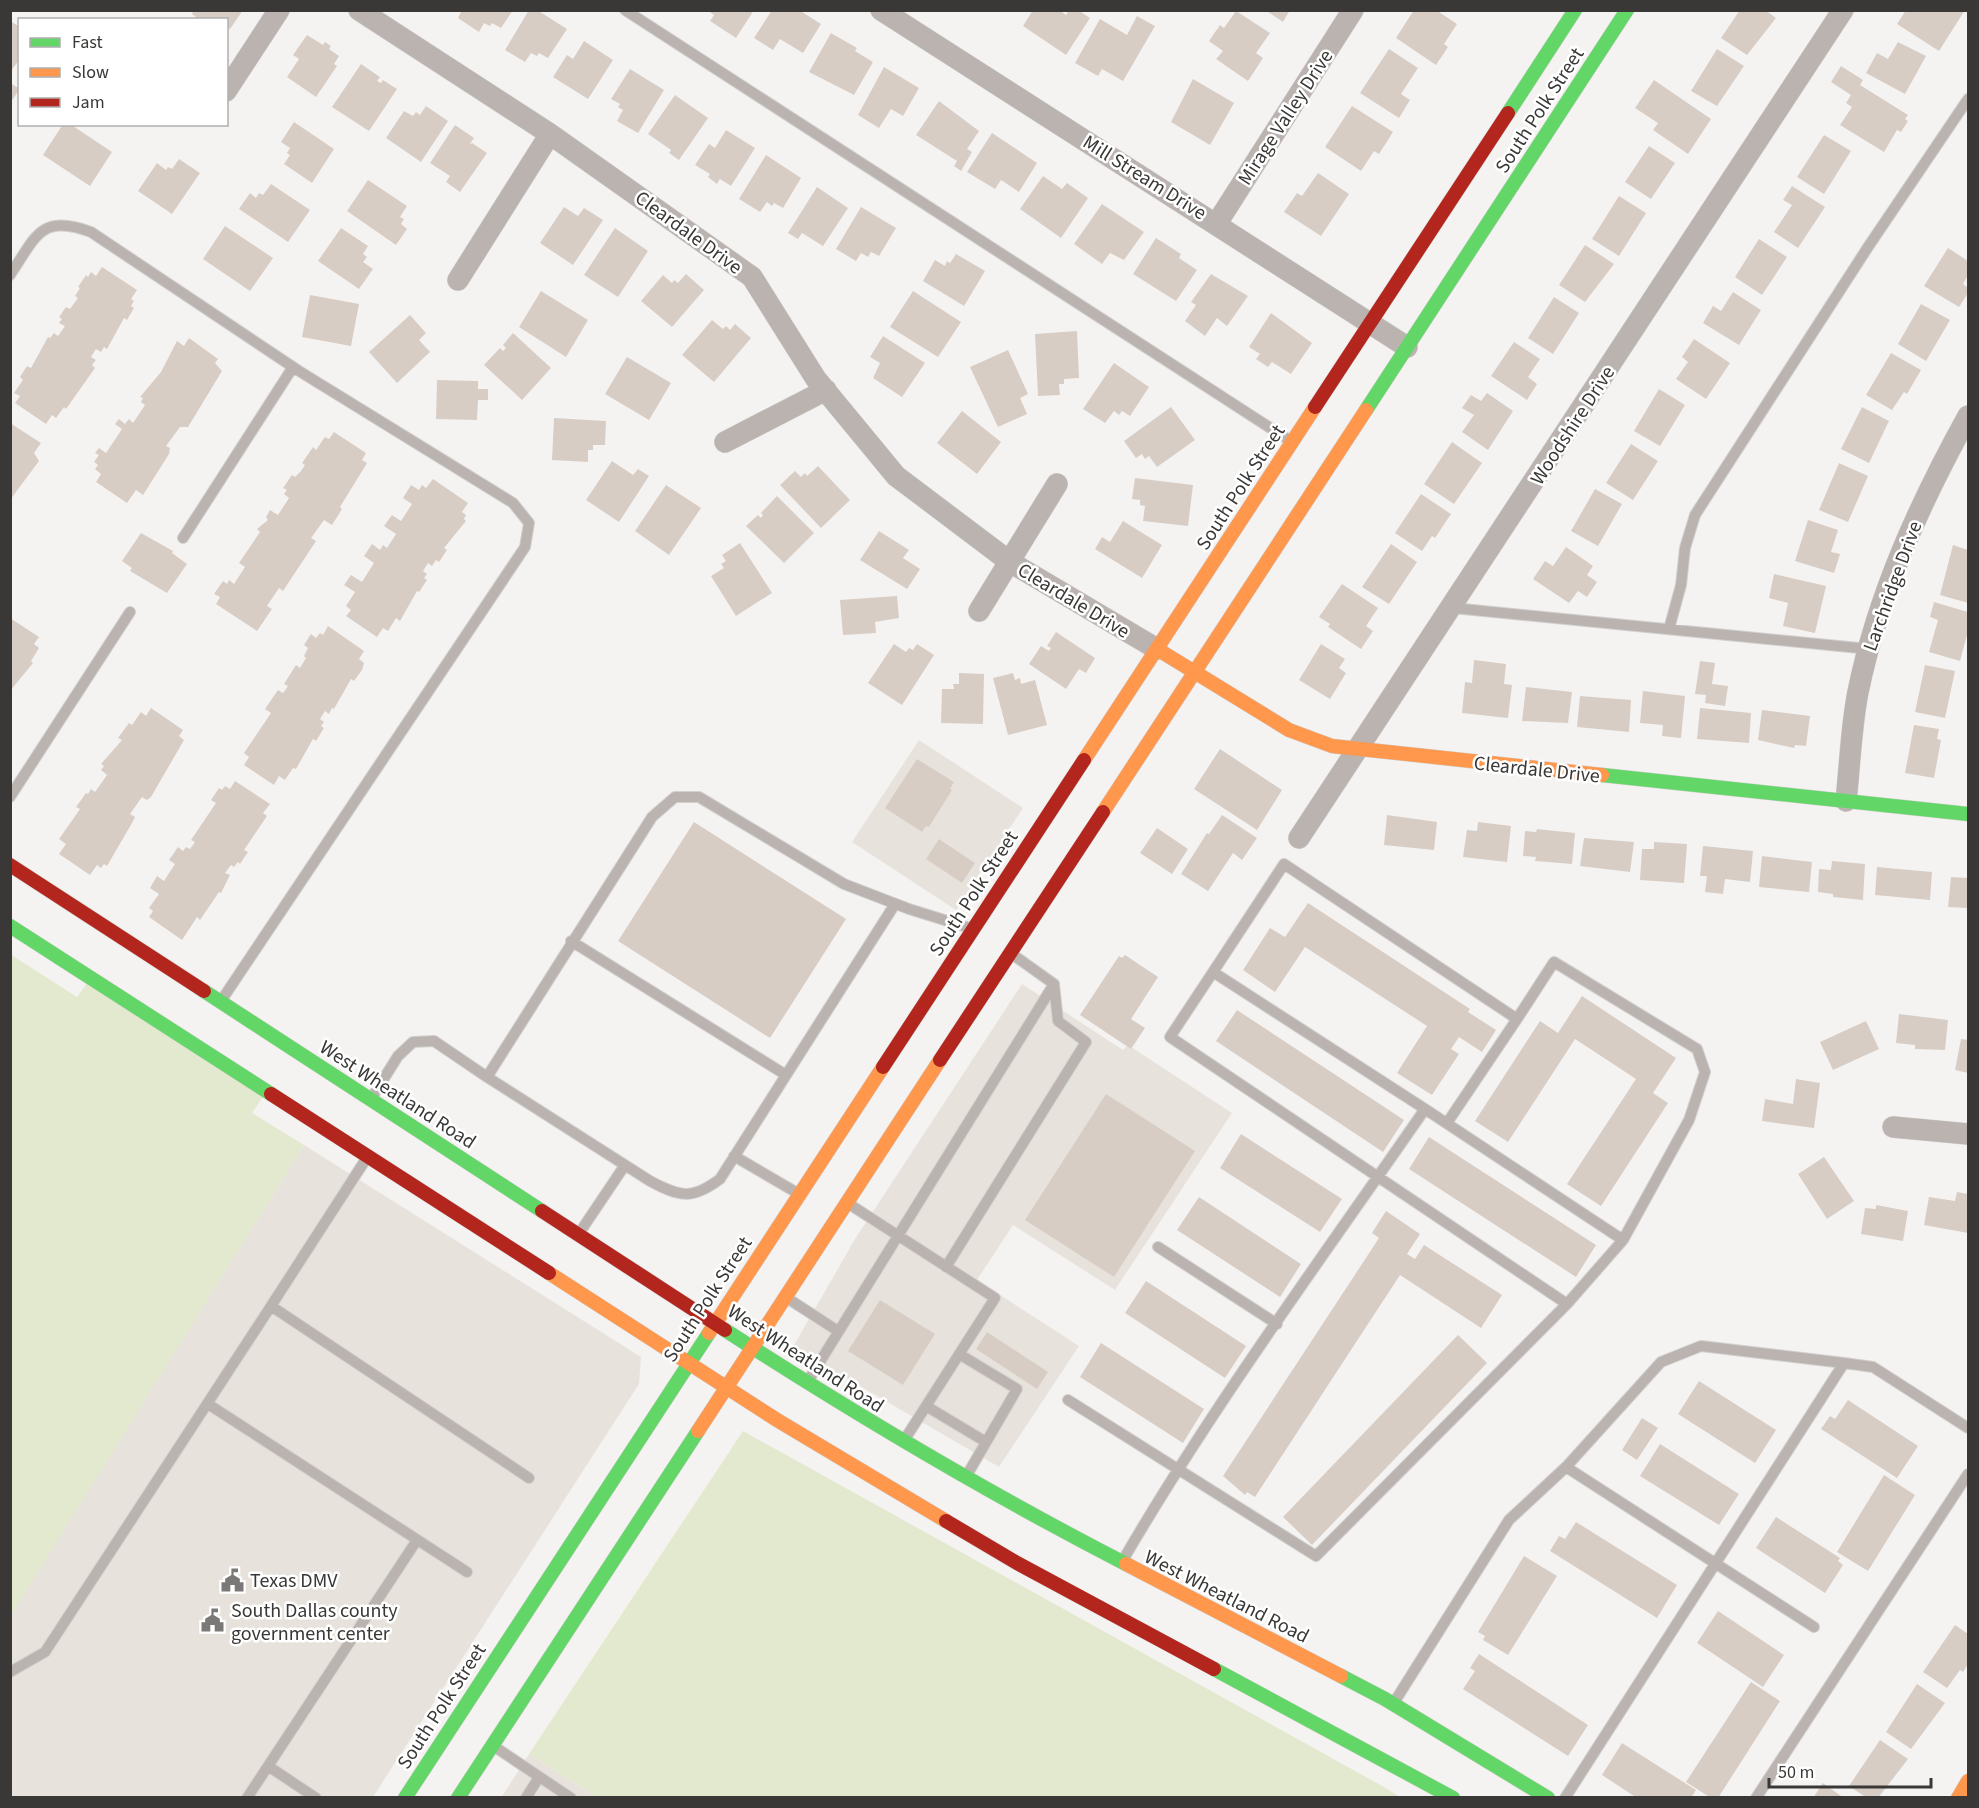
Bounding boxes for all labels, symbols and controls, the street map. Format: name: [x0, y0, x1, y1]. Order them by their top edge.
legend: [18, 18, 228, 126]
text: Fast: [72, 30, 103, 55]
street label: South Polk Street: [1489, 42, 1591, 179]
street label: Mirage Valley Drive: [1231, 44, 1340, 191]
text: Slow: [72, 60, 109, 85]
text: Jam: [72, 90, 105, 115]
street label: Mill Stream Drive: [1077, 129, 1212, 227]
street label: Cleardale Drive: [629, 184, 748, 281]
street label: Woodshire Drive: [1524, 361, 1622, 490]
street label: South Polk Street: [1190, 419, 1292, 556]
street label: Larchridge Drive: [1856, 517, 1929, 655]
street label: Cleardale Drive: [1012, 556, 1135, 645]
street label: Cleardale Drive: [1473, 749, 1601, 791]
street label: South Polk Street: [923, 825, 1025, 962]
street label: West Wheatland Road: [314, 1034, 481, 1156]
street label: South Polk Street: [657, 1231, 759, 1368]
street label: West Wheatland Road: [722, 1298, 889, 1420]
street label: West Wheatland Road: [1139, 1543, 1314, 1651]
public building icon: Texas DMV: [219, 1567, 245, 1593]
place label: Texas DMV: [250, 1567, 338, 1595]
place label: South Dallas county government center: [231, 1597, 398, 1648]
public building icon: South Dallas county government center: [200, 1608, 226, 1634]
street label: South Polk Street: [391, 1638, 493, 1775]
scale bar: [1769, 1751, 1931, 1789]
text: 50 m: [1778, 1760, 1814, 1785]

